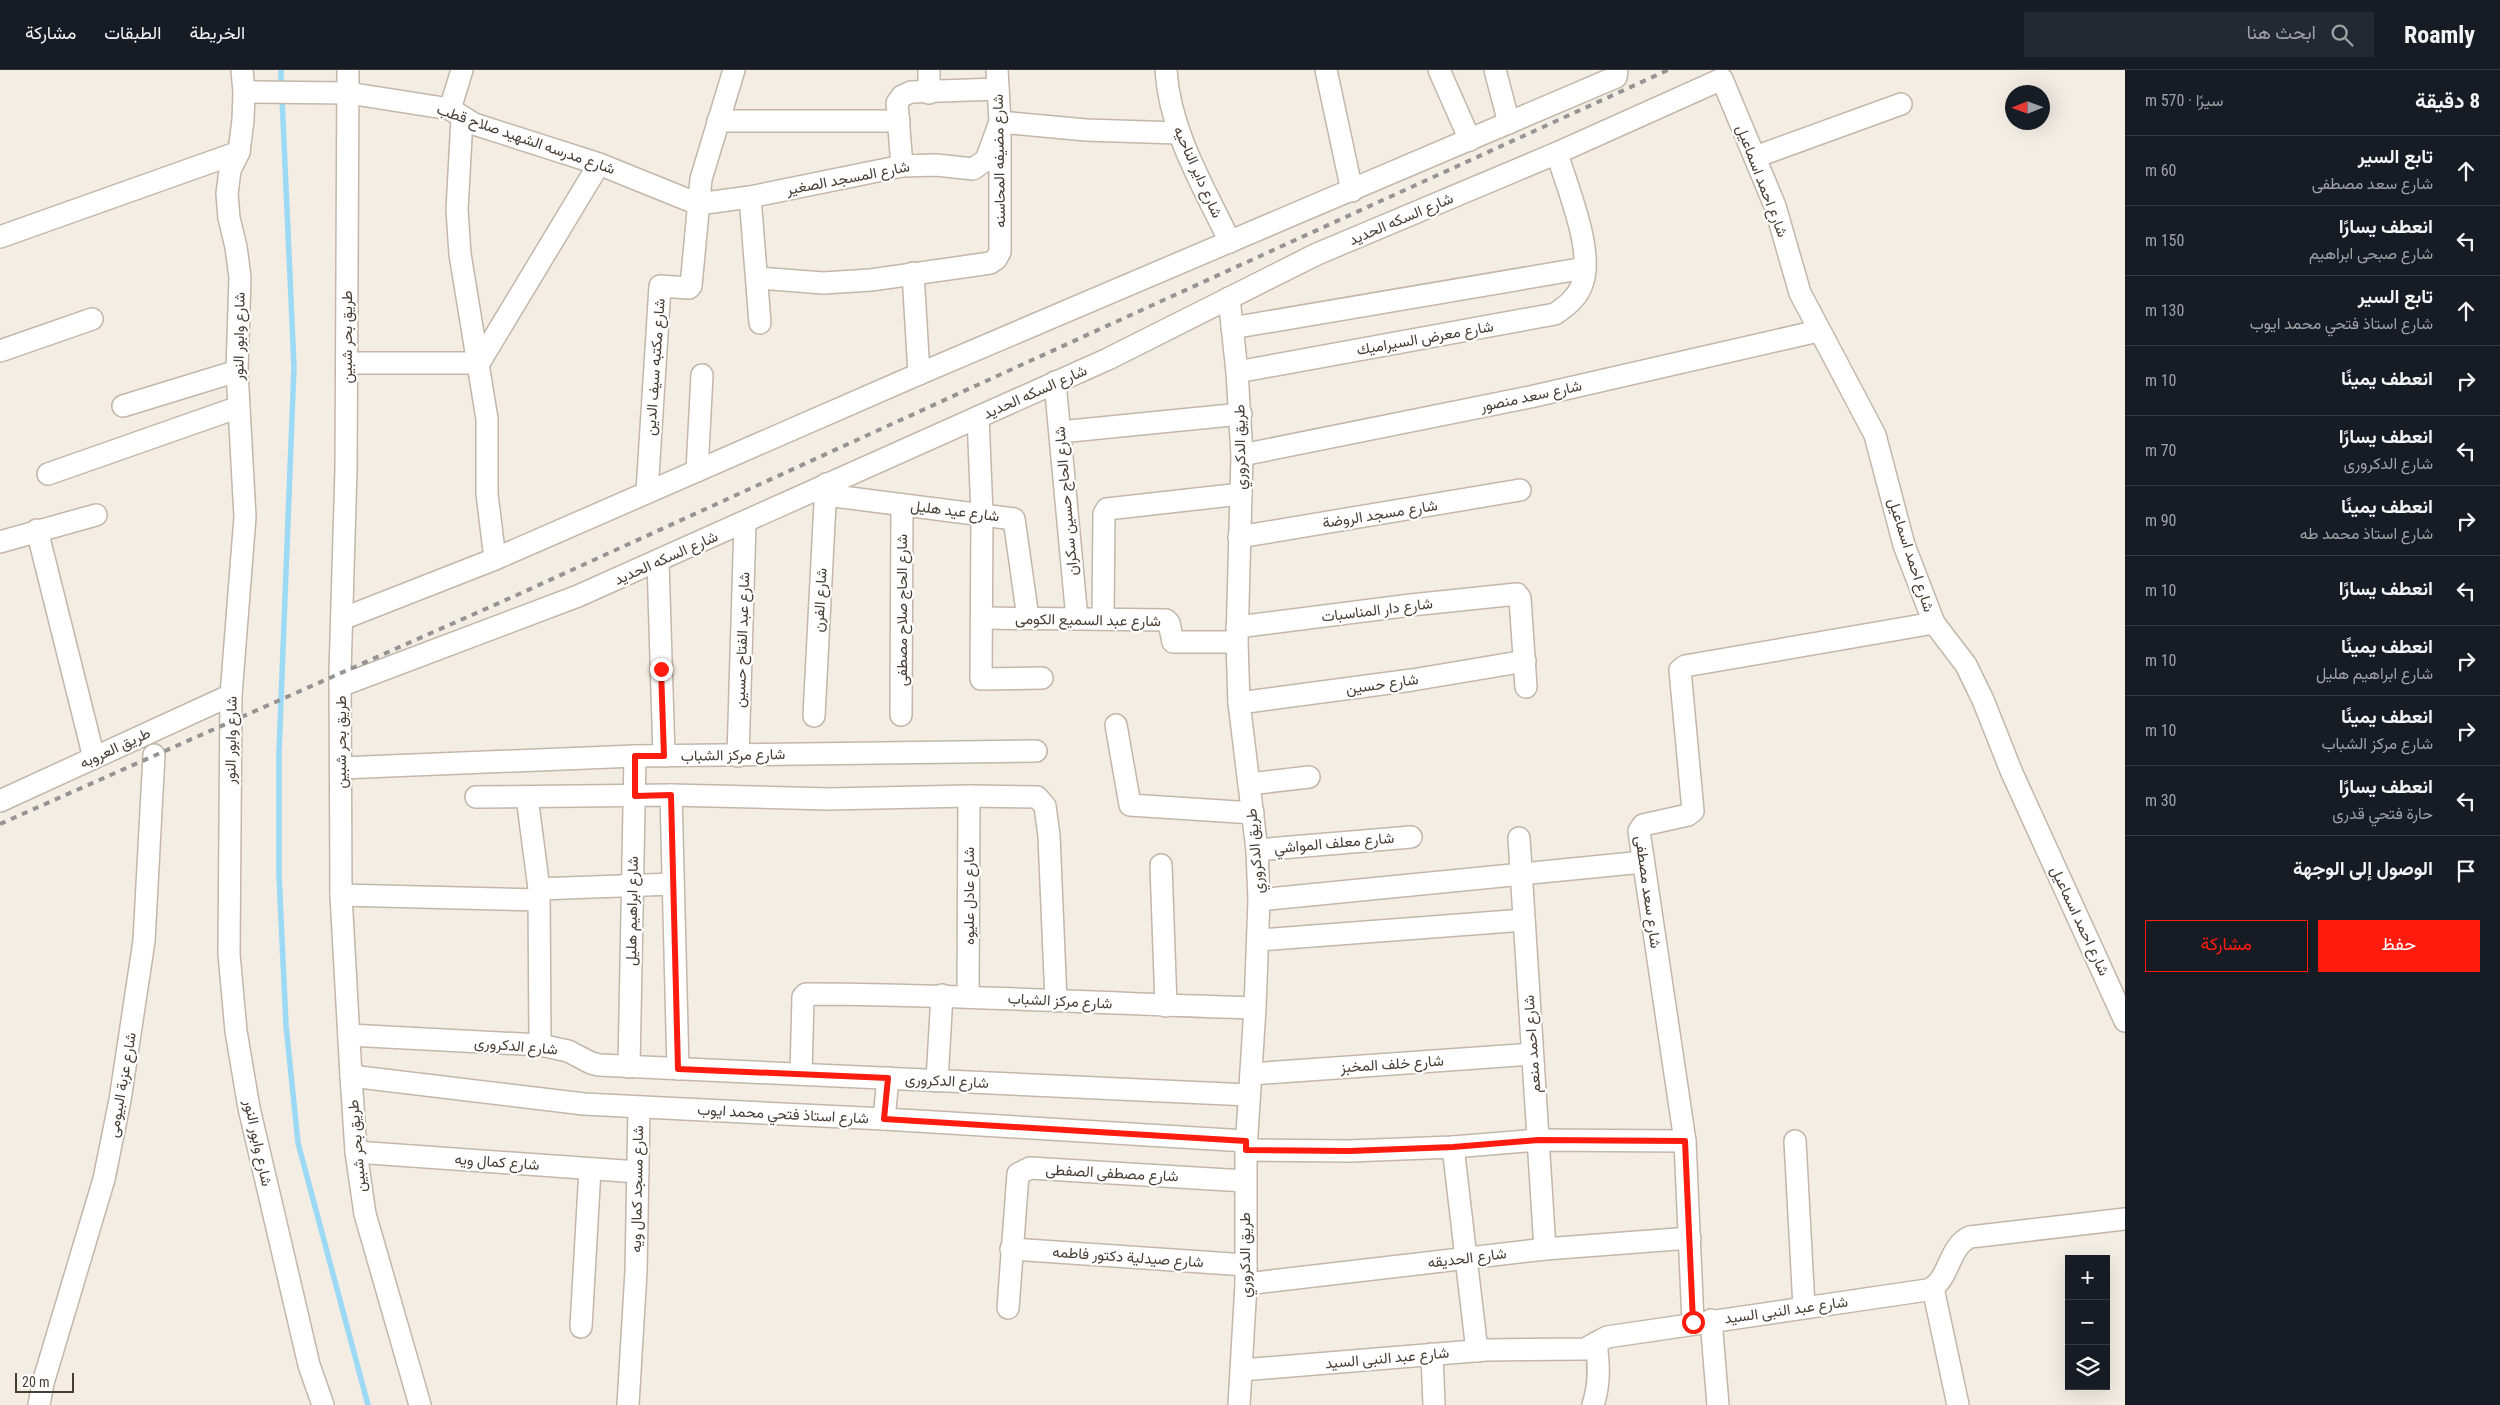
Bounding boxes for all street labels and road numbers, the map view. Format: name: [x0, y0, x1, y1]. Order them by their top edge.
street label: شارع مضيفه المحاسنه: [989, 94, 1011, 228]
street label: شارع مدرسه الشهيد صلاح قطب: [434, 100, 618, 180]
street label: شارع احمد اسماعيل: [1730, 122, 1792, 241]
street label: شارع داير الناحيه: [1168, 123, 1226, 222]
street label: شارع المسجد الصغير: [784, 157, 912, 201]
street label: شارع السكه الحديد: [1346, 189, 1457, 251]
street label: طريق بحر شبين: [338, 290, 357, 383]
street label: شارع وابور النور: [229, 292, 251, 381]
street label: شارع مكتبه سيف الدين: [641, 298, 671, 436]
street label: شارع معرض السيراميك: [1355, 317, 1495, 361]
street label: شارع السكه الحديد: [980, 361, 1091, 425]
street label: شارع سعد منصور: [1478, 376, 1584, 418]
street label: طريق الدكروري: [1230, 404, 1254, 490]
street label: شارع الحاج حسين سكران: [1050, 425, 1083, 576]
street label: شارع مسجد الروضة: [1321, 496, 1439, 534]
street label: شارع احمد اسماعيل: [1882, 496, 1938, 615]
street label: شارع عيد هليل: [909, 497, 1001, 527]
street label: شارع السكه الحديد: [611, 527, 722, 591]
street label: شارع الحاج صلاح مصطفى: [893, 534, 913, 686]
street label: شارع الفرن: [809, 567, 833, 633]
street label: شارع عبد الفتاح حسين: [731, 572, 755, 708]
street label: شارع دار المناسبات: [1320, 594, 1434, 628]
street label: شارع عبد السميع الكومى: [1015, 610, 1161, 632]
street label: شارع حسين: [1345, 670, 1420, 700]
street label: طريق بحر شبين: [332, 695, 351, 788]
street label: شارع وابور النور: [221, 696, 243, 785]
street label: طريق العروبه: [77, 724, 154, 773]
street label: شارع مركز الشباب: [681, 745, 786, 767]
street label: طريق الدكروري: [1242, 807, 1272, 894]
street label: شارع معلف المواشي: [1273, 829, 1395, 861]
street label: شارع سعد مصطفى: [1629, 834, 1665, 950]
street label: شارع عادل عليوه: [960, 847, 980, 945]
street label: شارع ابراهيم هليل: [622, 856, 644, 966]
street label: شارع احمد اسماعيل: [2045, 863, 2113, 980]
street label: شارع مركز الشباب: [1007, 989, 1113, 1015]
street label: شارع احمد منعم: [1520, 994, 1546, 1094]
street label: شارع عزبة البيومى: [104, 1031, 142, 1139]
street label: شارع الدكرورى: [473, 1033, 559, 1061]
street label: شارع خلف المخبز: [1339, 1051, 1445, 1079]
street label: شارع الدكرورى: [905, 1070, 989, 1094]
street label: شارع وابور النور: [238, 1097, 276, 1189]
street label: طريق بحر شبين: [344, 1099, 371, 1193]
street label: شارع استاذ فتحي محمد ايوب: [697, 1101, 869, 1131]
street label: شارع مسجد كمال ويه: [627, 1125, 649, 1253]
street label: شارع كمال ويه: [454, 1150, 540, 1176]
street label: شارع مصطفى الصفطى: [1045, 1161, 1179, 1187]
street label: طريق الدكروري: [1236, 1212, 1258, 1298]
street label: شارع صيدلية دكتور فاطمه: [1052, 1243, 1205, 1273]
street label: شارع الحديقه: [1426, 1244, 1508, 1274]
street label: شارع عبد النبى السيد: [1723, 1292, 1849, 1330]
street label: شارع عبد النبى السيد: [1324, 1344, 1450, 1374]

